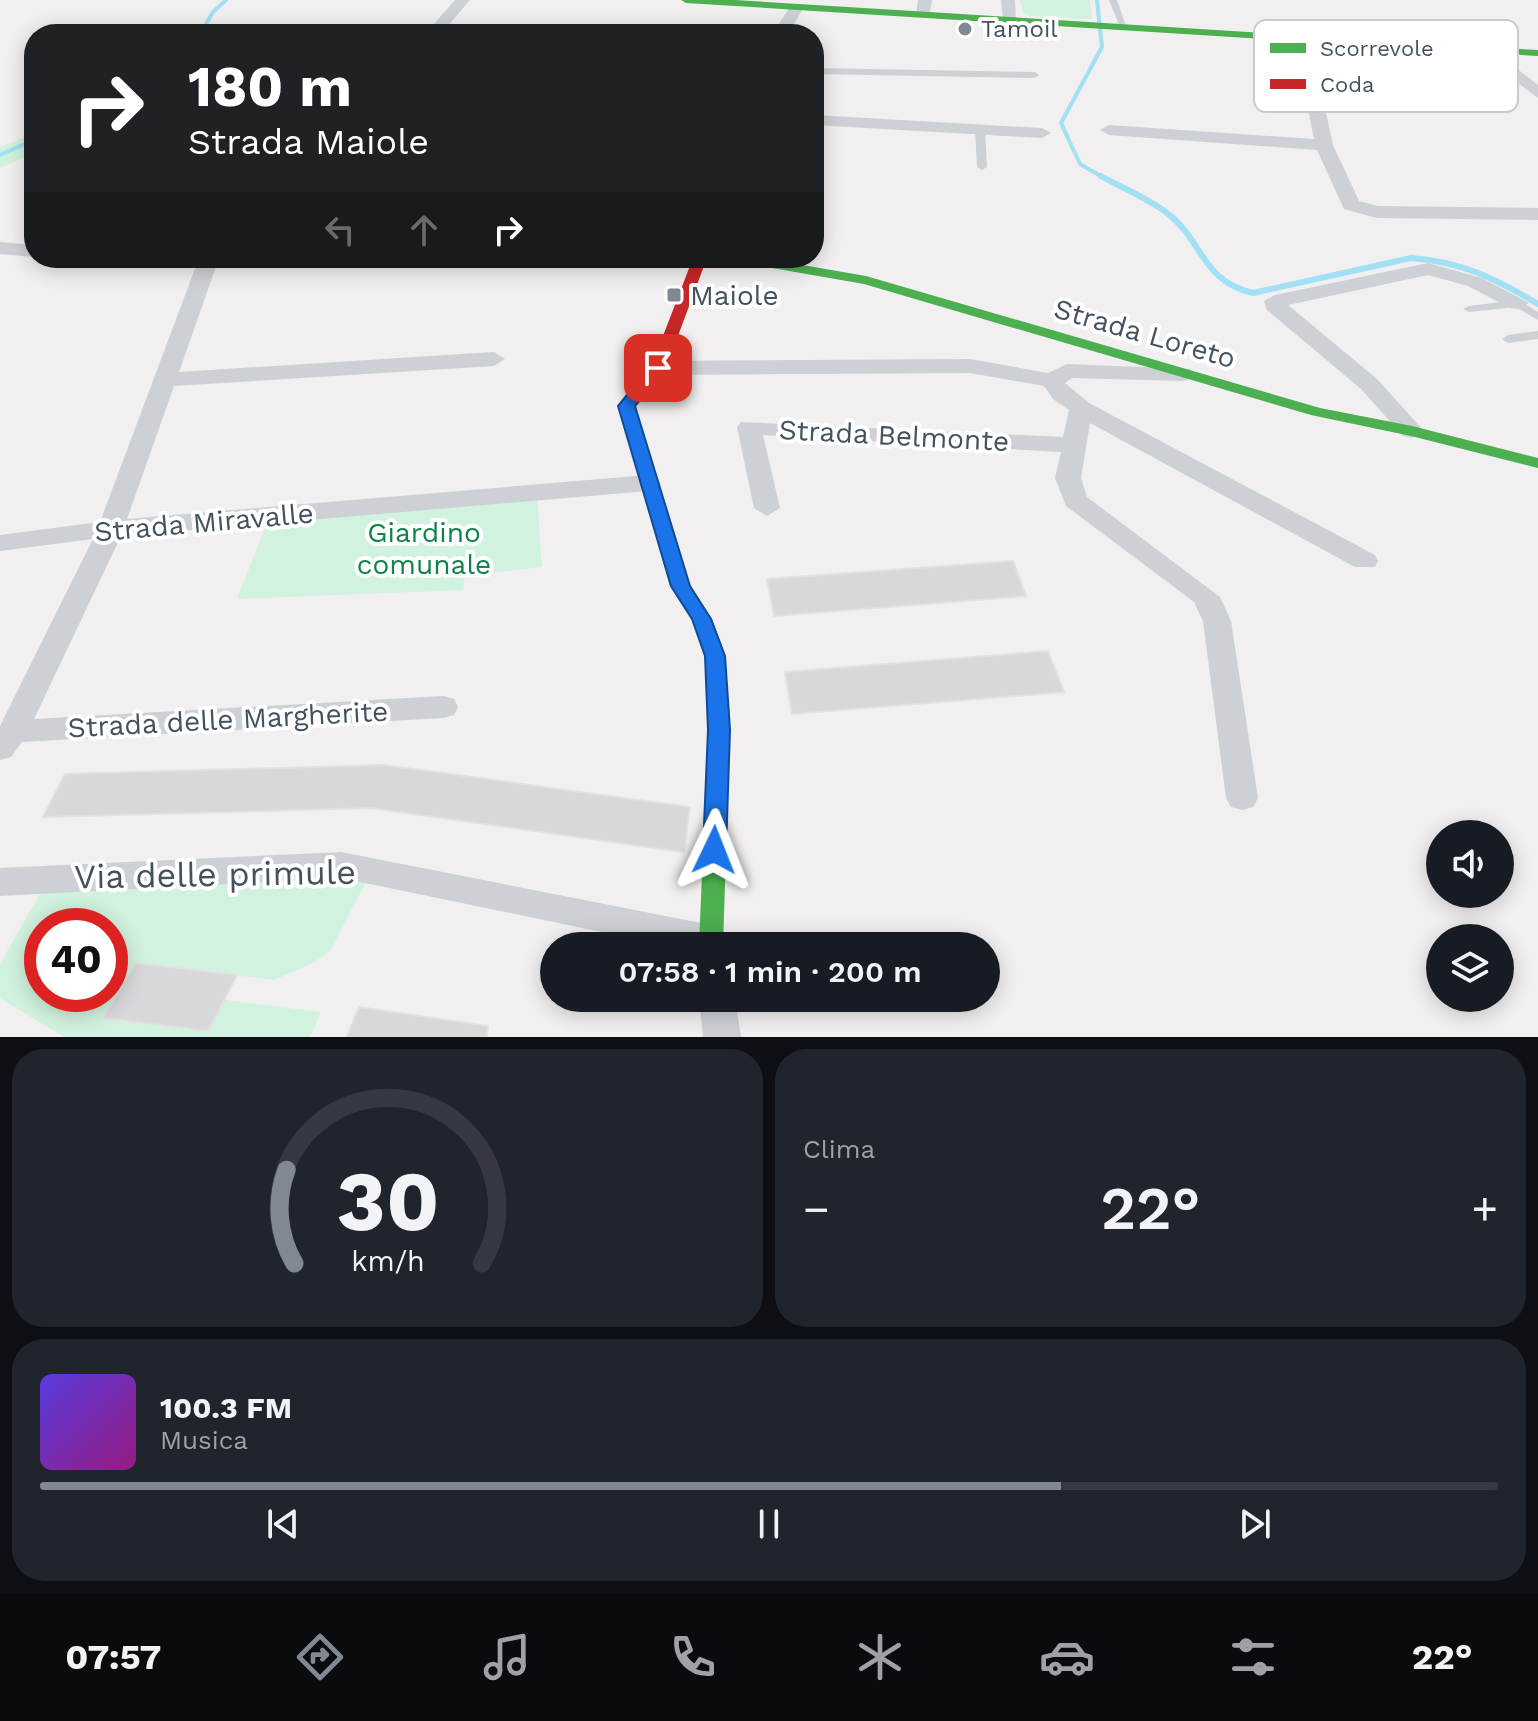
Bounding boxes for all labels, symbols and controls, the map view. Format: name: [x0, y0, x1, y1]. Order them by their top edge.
place label: Tamoil: [981, 15, 1058, 43]
marker: Tamoil: [956, 20, 974, 38]
legend: [1254, 20, 1518, 112]
text: Scorrevole: [1320, 36, 1434, 61]
text: 180 m: [188, 54, 352, 120]
icon: right: [56, 56, 160, 160]
text: Coda: [1320, 72, 1375, 97]
text: Strada Maiole: [188, 121, 429, 163]
icon: left: [318, 208, 362, 252]
icon: ahead: [402, 208, 446, 252]
icon: right: [486, 208, 530, 252]
place label: Maiole: [690, 279, 779, 312]
marker: Maiole: [665, 286, 683, 304]
street label: Strada Loreto: [1050, 292, 1239, 375]
pin: [624, 334, 692, 402]
icon: arrive: [636, 346, 680, 390]
street label: Strada Belmonte: [778, 413, 1010, 458]
street label: Strada Miravalle: [93, 496, 315, 549]
park label: Giardino comunale: [357, 516, 491, 581]
street label: Strada delle Margherite: [67, 695, 389, 744]
position arrow: [672, 808, 756, 892]
map controls: [1426, 820, 1514, 1012]
button: sound: [1426, 820, 1514, 908]
street label: Via delle primule: [74, 852, 356, 896]
speed limit sign: 40: [24, 908, 128, 1012]
button: layers: [1426, 924, 1514, 1012]
text: 07:58 · 1 min · 200 m: [618, 954, 922, 989]
text: Clima: [803, 1134, 875, 1164]
text: 30: [336, 1153, 439, 1250]
text: 22°: [1101, 1173, 1200, 1244]
text: −: [803, 1183, 830, 1235]
text: +: [1471, 1183, 1498, 1235]
text: km/h: [351, 1244, 424, 1278]
text: 100.3 FM: [160, 1390, 292, 1425]
text: Musica: [160, 1425, 248, 1455]
icon: previous: [261, 1502, 305, 1546]
icon: pause: [747, 1502, 791, 1546]
icon: next: [1233, 1502, 1277, 1546]
icon: directions: [292, 1629, 348, 1685]
icon: music: [479, 1629, 535, 1685]
icon: phone: [665, 1629, 721, 1685]
icon: climate: [852, 1629, 908, 1685]
icon: car: [1039, 1629, 1095, 1685]
icon: filters: [1225, 1629, 1281, 1685]
text: 07:57: [65, 1636, 161, 1678]
text: 22°: [1412, 1636, 1473, 1678]

